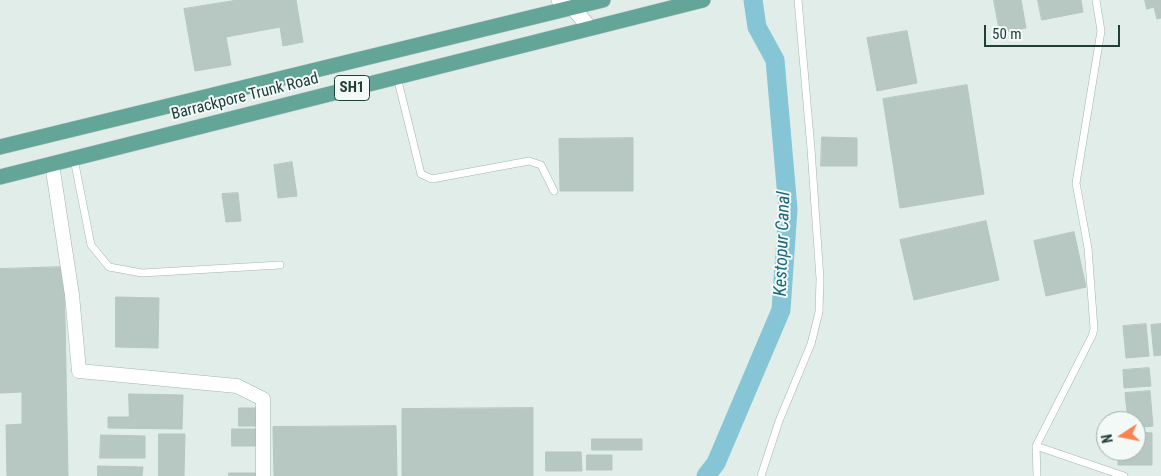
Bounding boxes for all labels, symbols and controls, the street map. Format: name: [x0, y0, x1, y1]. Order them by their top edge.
scale bar: [986, 15, 1122, 47]
text: 50 m: [992, 25, 1022, 43]
street label: Barrackpore Trunk Road: [169, 69, 321, 125]
road number: SH1: [334, 76, 370, 100]
water label: Kestopur Canal: [770, 191, 796, 297]
north arrow: [1096, 411, 1146, 461]
text: N: [1099, 433, 1116, 444]

